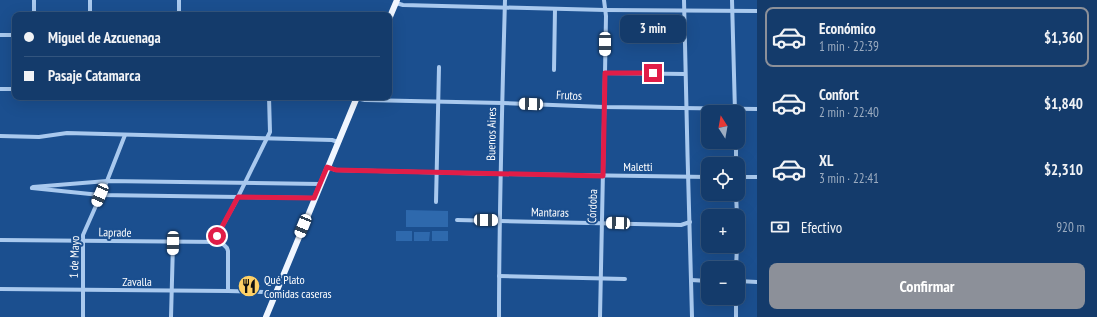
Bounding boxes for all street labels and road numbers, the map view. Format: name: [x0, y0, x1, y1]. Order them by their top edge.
street label: Frutos: [556, 87, 582, 103]
street label: Buenos Aires: [483, 107, 499, 161]
street label: Maletti: [623, 159, 653, 174]
street label: Córdoba: [584, 189, 600, 223]
street label: Mantaras: [531, 204, 569, 220]
street label: Laprade: [98, 224, 132, 240]
street label: 1 de Mayo: [66, 235, 82, 279]
street label: Zavalla: [122, 274, 152, 289]

